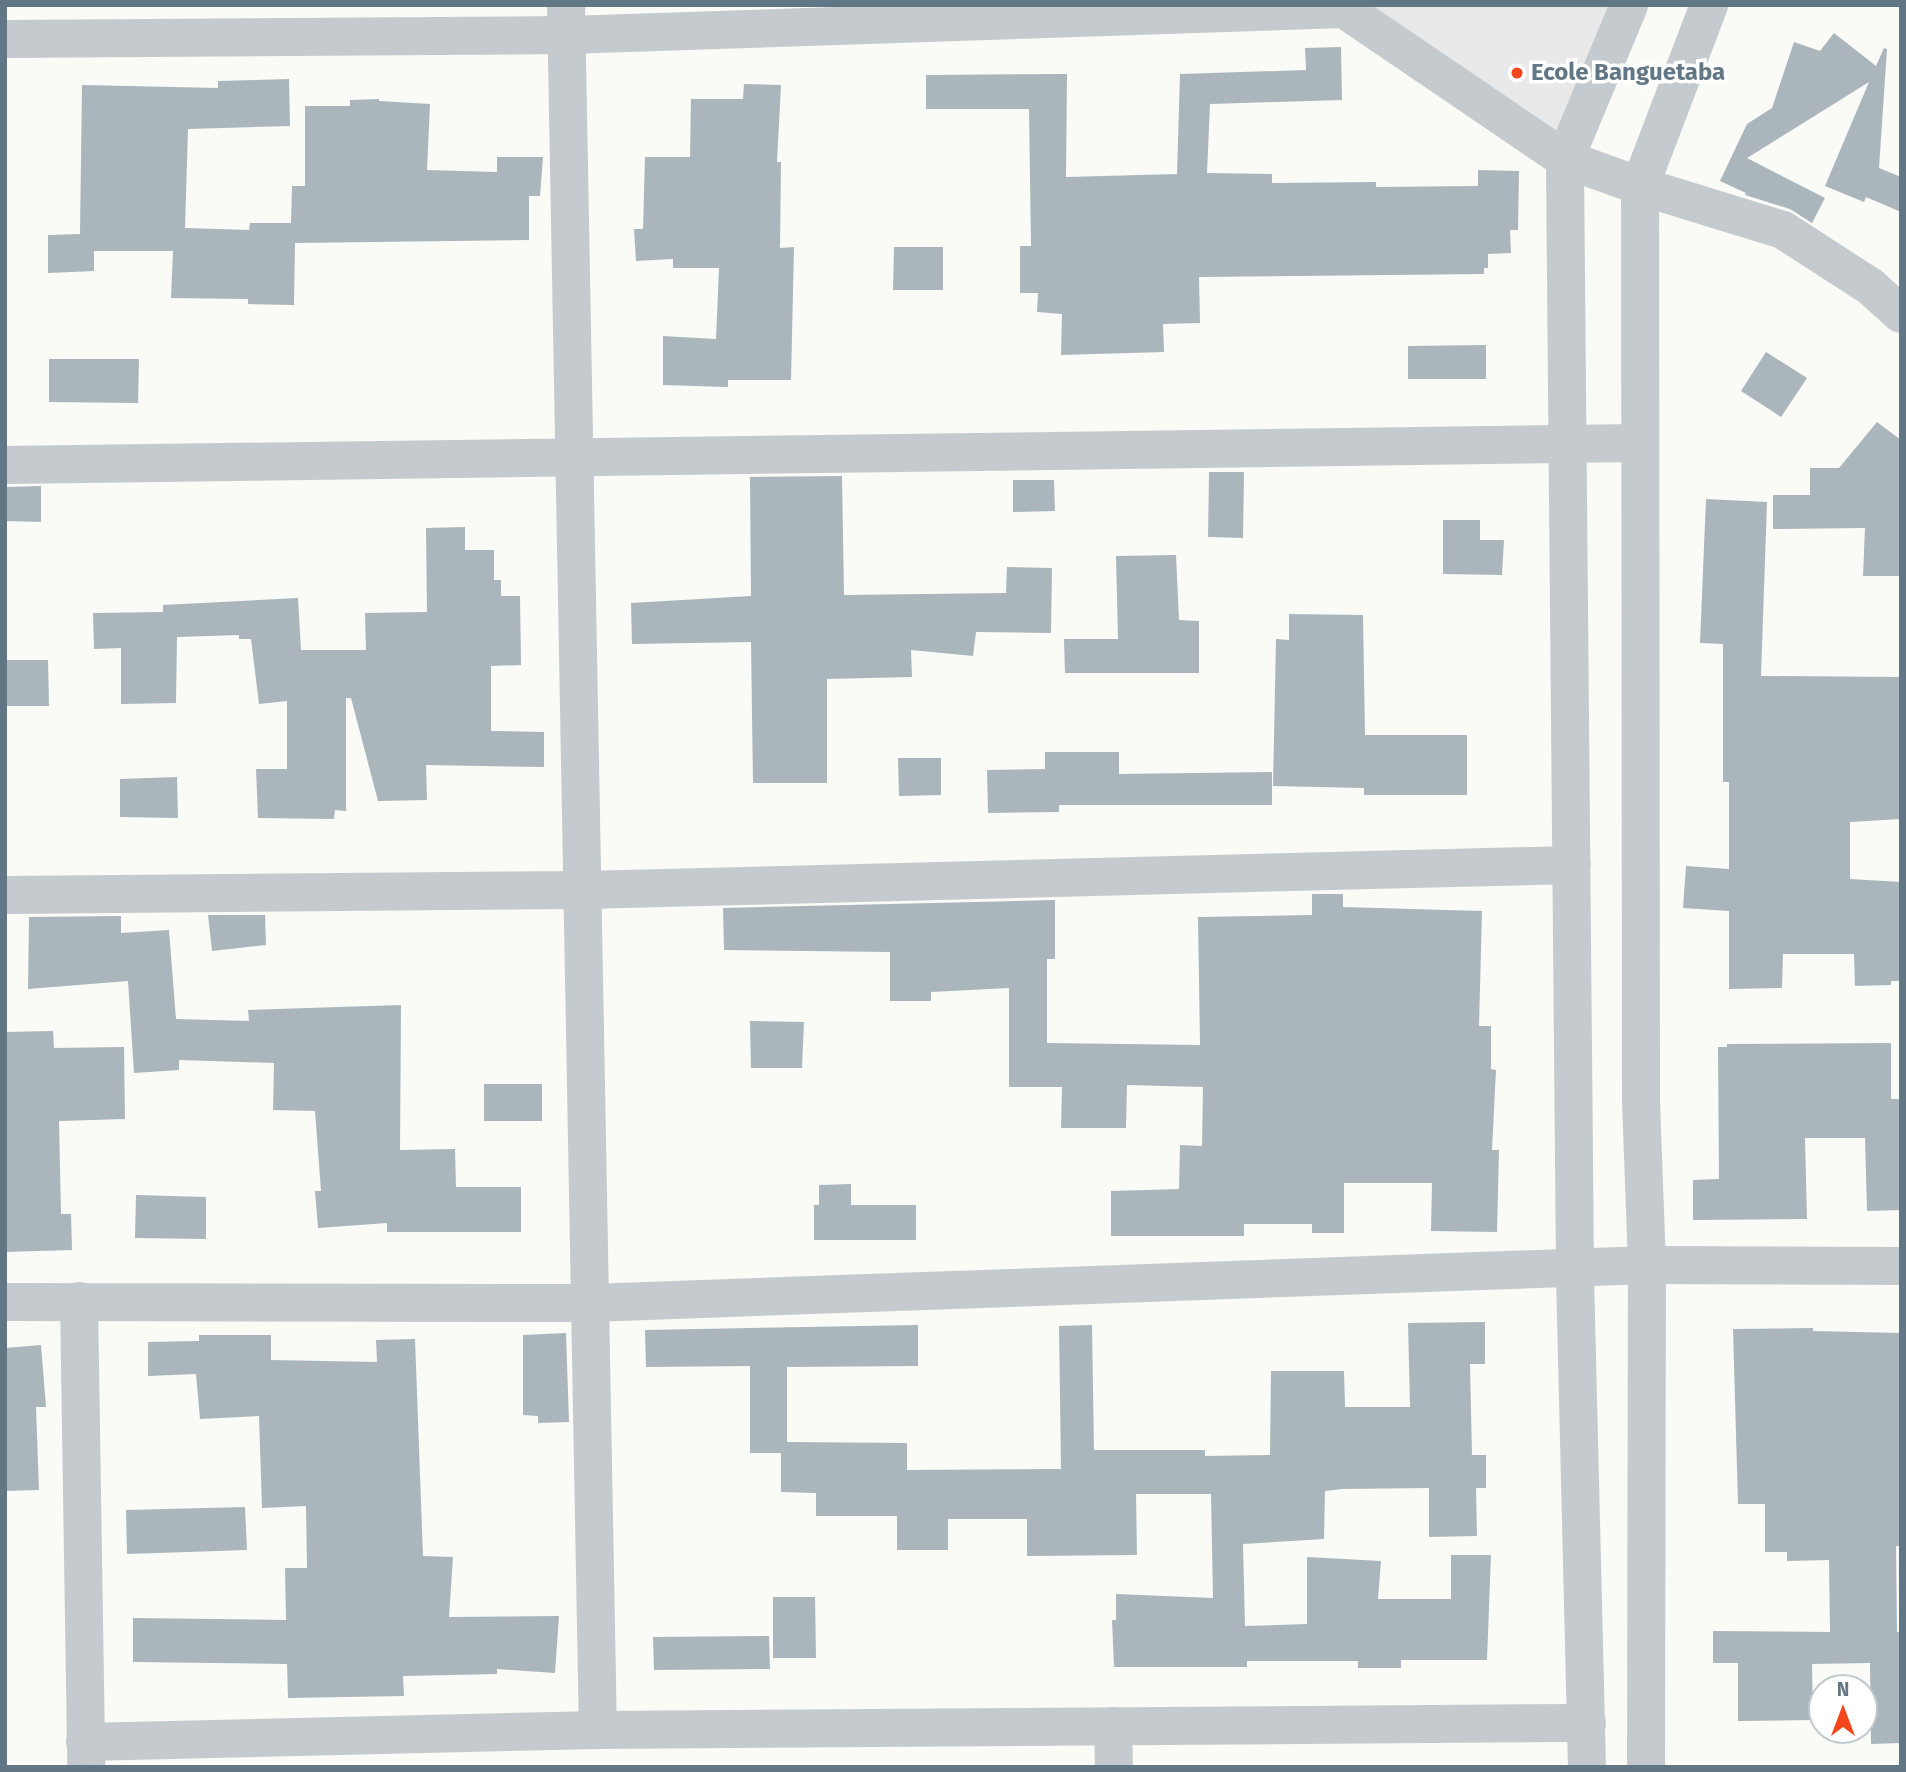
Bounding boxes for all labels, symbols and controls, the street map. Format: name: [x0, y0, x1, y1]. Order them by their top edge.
place label: Ecole Banguetaba: [1531, 59, 1725, 87]
marker: Ecole Banguetaba: [1509, 65, 1525, 81]
north arrow: [1808, 1674, 1878, 1744]
text: N: [1837, 1678, 1849, 1701]

